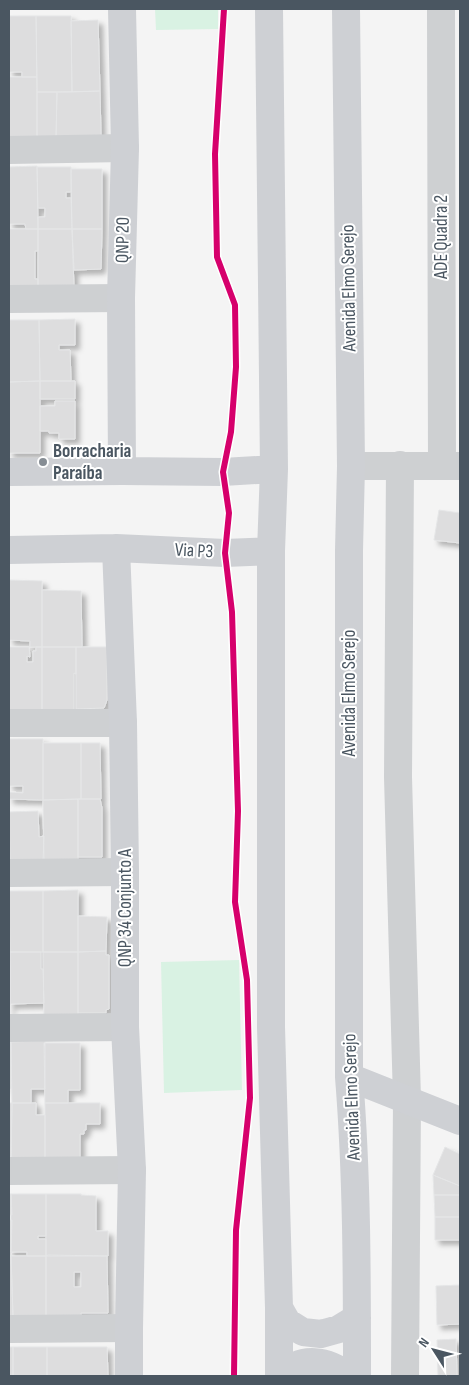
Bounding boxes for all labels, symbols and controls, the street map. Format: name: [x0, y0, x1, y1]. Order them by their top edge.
street label: ADE Quadra 2: [430, 195, 453, 280]
street label: QNP 20: [111, 217, 135, 263]
street label: Avenida Elmo Serejo: [336, 224, 362, 353]
place label: Borracharia Paraíba: [53, 440, 131, 485]
marker: Borracharia Paraíba: [37, 456, 49, 468]
street label: Via P3: [174, 539, 214, 563]
street label: Avenida Elmo Serejo: [338, 630, 361, 757]
street label: QNP 34 Conjunto A: [114, 848, 137, 967]
street label: Avenida Elmo Serejo: [338, 1033, 366, 1162]
north arrow: [409, 1325, 459, 1375]
text: N: [415, 1335, 433, 1351]

